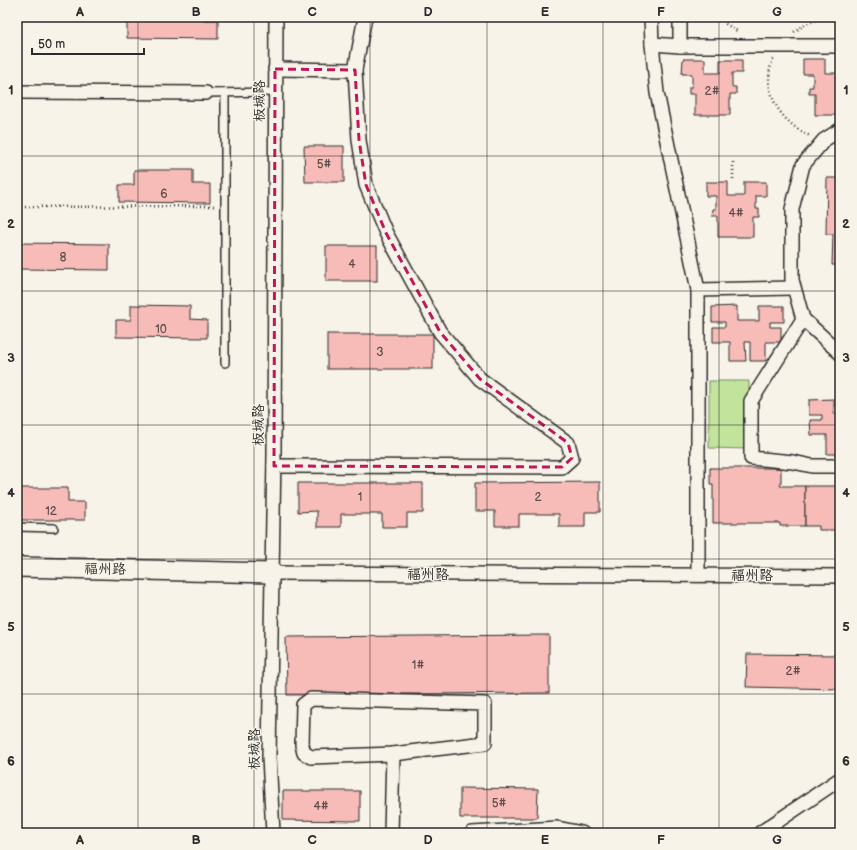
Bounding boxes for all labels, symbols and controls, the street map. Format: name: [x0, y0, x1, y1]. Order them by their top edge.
text: A: [75, 4, 84, 20]
text: B: [191, 4, 201, 20]
text: C: [307, 4, 317, 20]
text: D: [423, 4, 433, 20]
text: E: [541, 4, 550, 20]
text: F: [657, 4, 665, 20]
text: G: [772, 4, 782, 20]
scale bar: [32, 30, 144, 56]
text: 50 m: [38, 37, 65, 52]
street label: 板城路: [251, 80, 268, 122]
text: 1: [8, 82, 14, 98]
text: 1: [843, 82, 849, 98]
house number: 2#: [705, 84, 720, 99]
house number: 5#: [317, 157, 332, 172]
house number: 6: [160, 187, 168, 202]
house number: 4#: [728, 206, 744, 221]
text: 2: [7, 216, 15, 232]
text: 2: [842, 216, 850, 232]
house number: 8: [60, 250, 67, 265]
house number: 4: [348, 257, 356, 272]
house number: 10: [155, 322, 167, 337]
house number: 3: [376, 345, 384, 360]
text: 3: [7, 350, 15, 366]
text: 3: [842, 350, 850, 366]
street label: 板城路: [250, 404, 267, 446]
text: 4: [7, 485, 15, 501]
text: 4: [842, 485, 850, 501]
house number: 1: [358, 490, 362, 505]
house number: 2: [534, 490, 542, 505]
house number: 12: [45, 504, 57, 519]
street label: 福州路: [84, 560, 126, 578]
street label: 福州路: [407, 566, 449, 583]
street label: 福州路: [731, 567, 773, 584]
text: 5: [7, 619, 15, 635]
text: 5: [842, 619, 850, 635]
house number: 1#: [412, 658, 424, 673]
house number: 2#: [786, 664, 801, 679]
street label: 板城路: [246, 728, 263, 770]
text: 6: [7, 753, 15, 769]
text: 6: [842, 753, 850, 769]
house number: 5#: [492, 796, 507, 811]
house number: 4#: [313, 799, 329, 814]
text: A: [75, 832, 84, 848]
text: B: [191, 832, 201, 848]
text: C: [307, 832, 317, 848]
text: D: [423, 832, 433, 848]
text: E: [541, 832, 550, 848]
text: F: [657, 832, 665, 848]
text: G: [772, 832, 782, 848]

